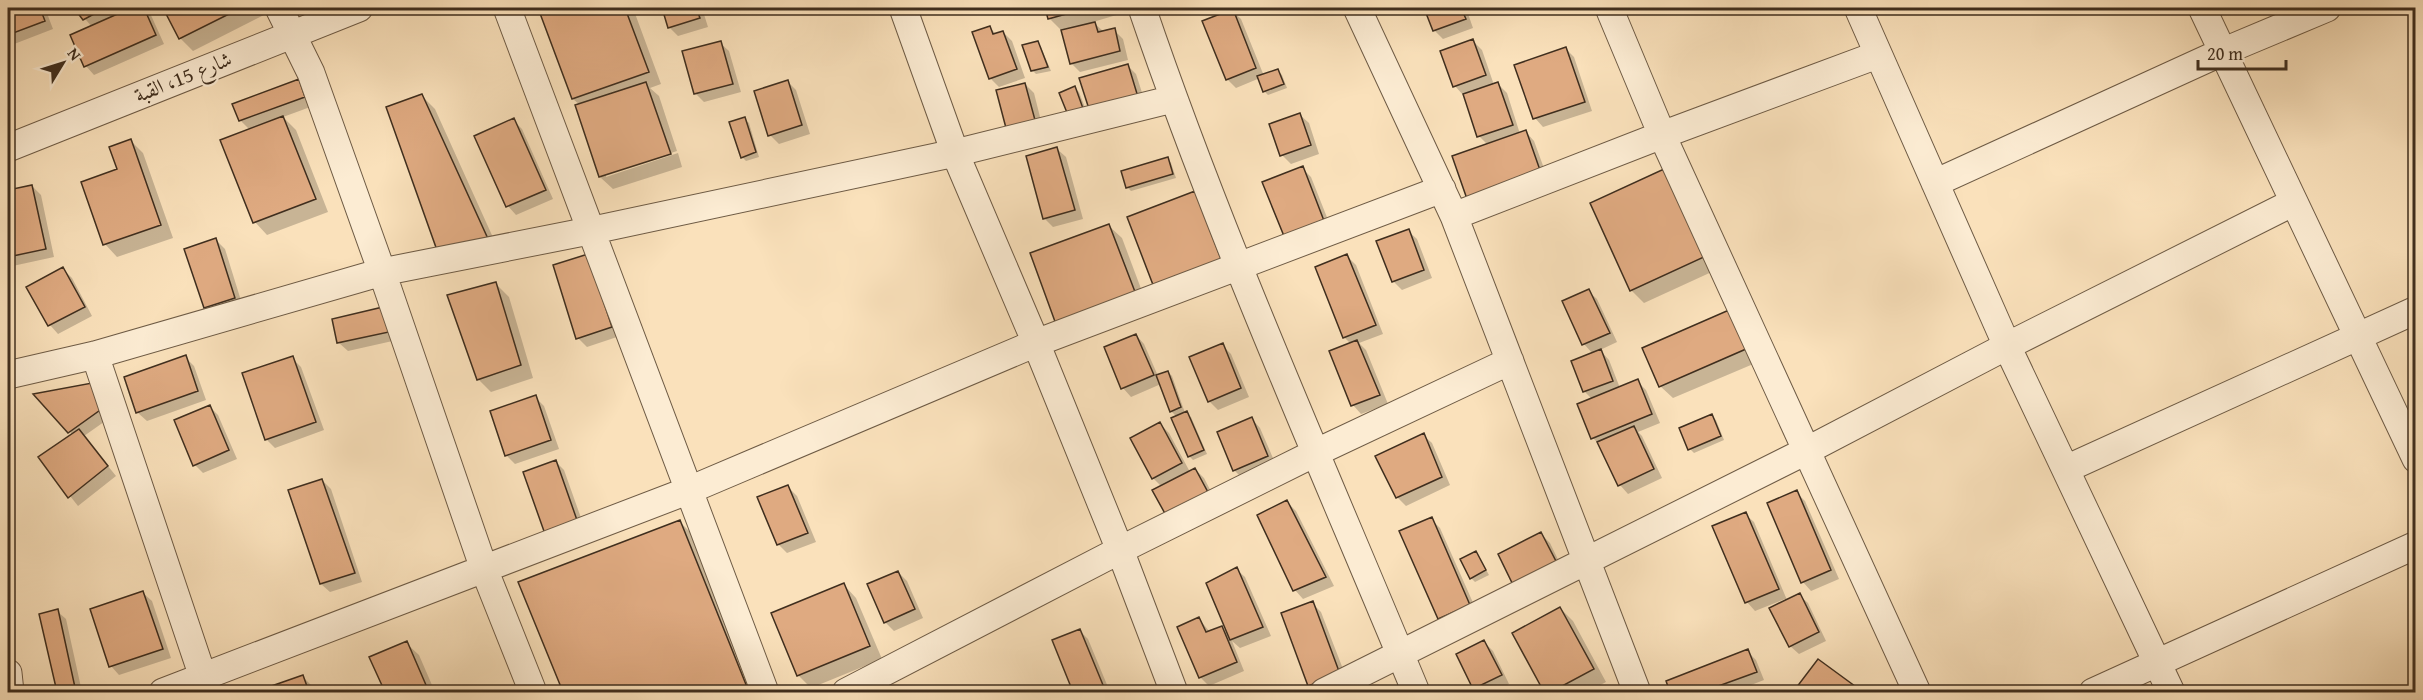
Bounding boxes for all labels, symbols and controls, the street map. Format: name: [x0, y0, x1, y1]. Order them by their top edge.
north arrow: [33, 33, 93, 93]
scale bar: [2198, 33, 2286, 71]
text: 20 m: [2207, 40, 2243, 67]
text: N: [62, 42, 88, 66]
street label: شارع 15، القبة: [129, 43, 237, 113]

